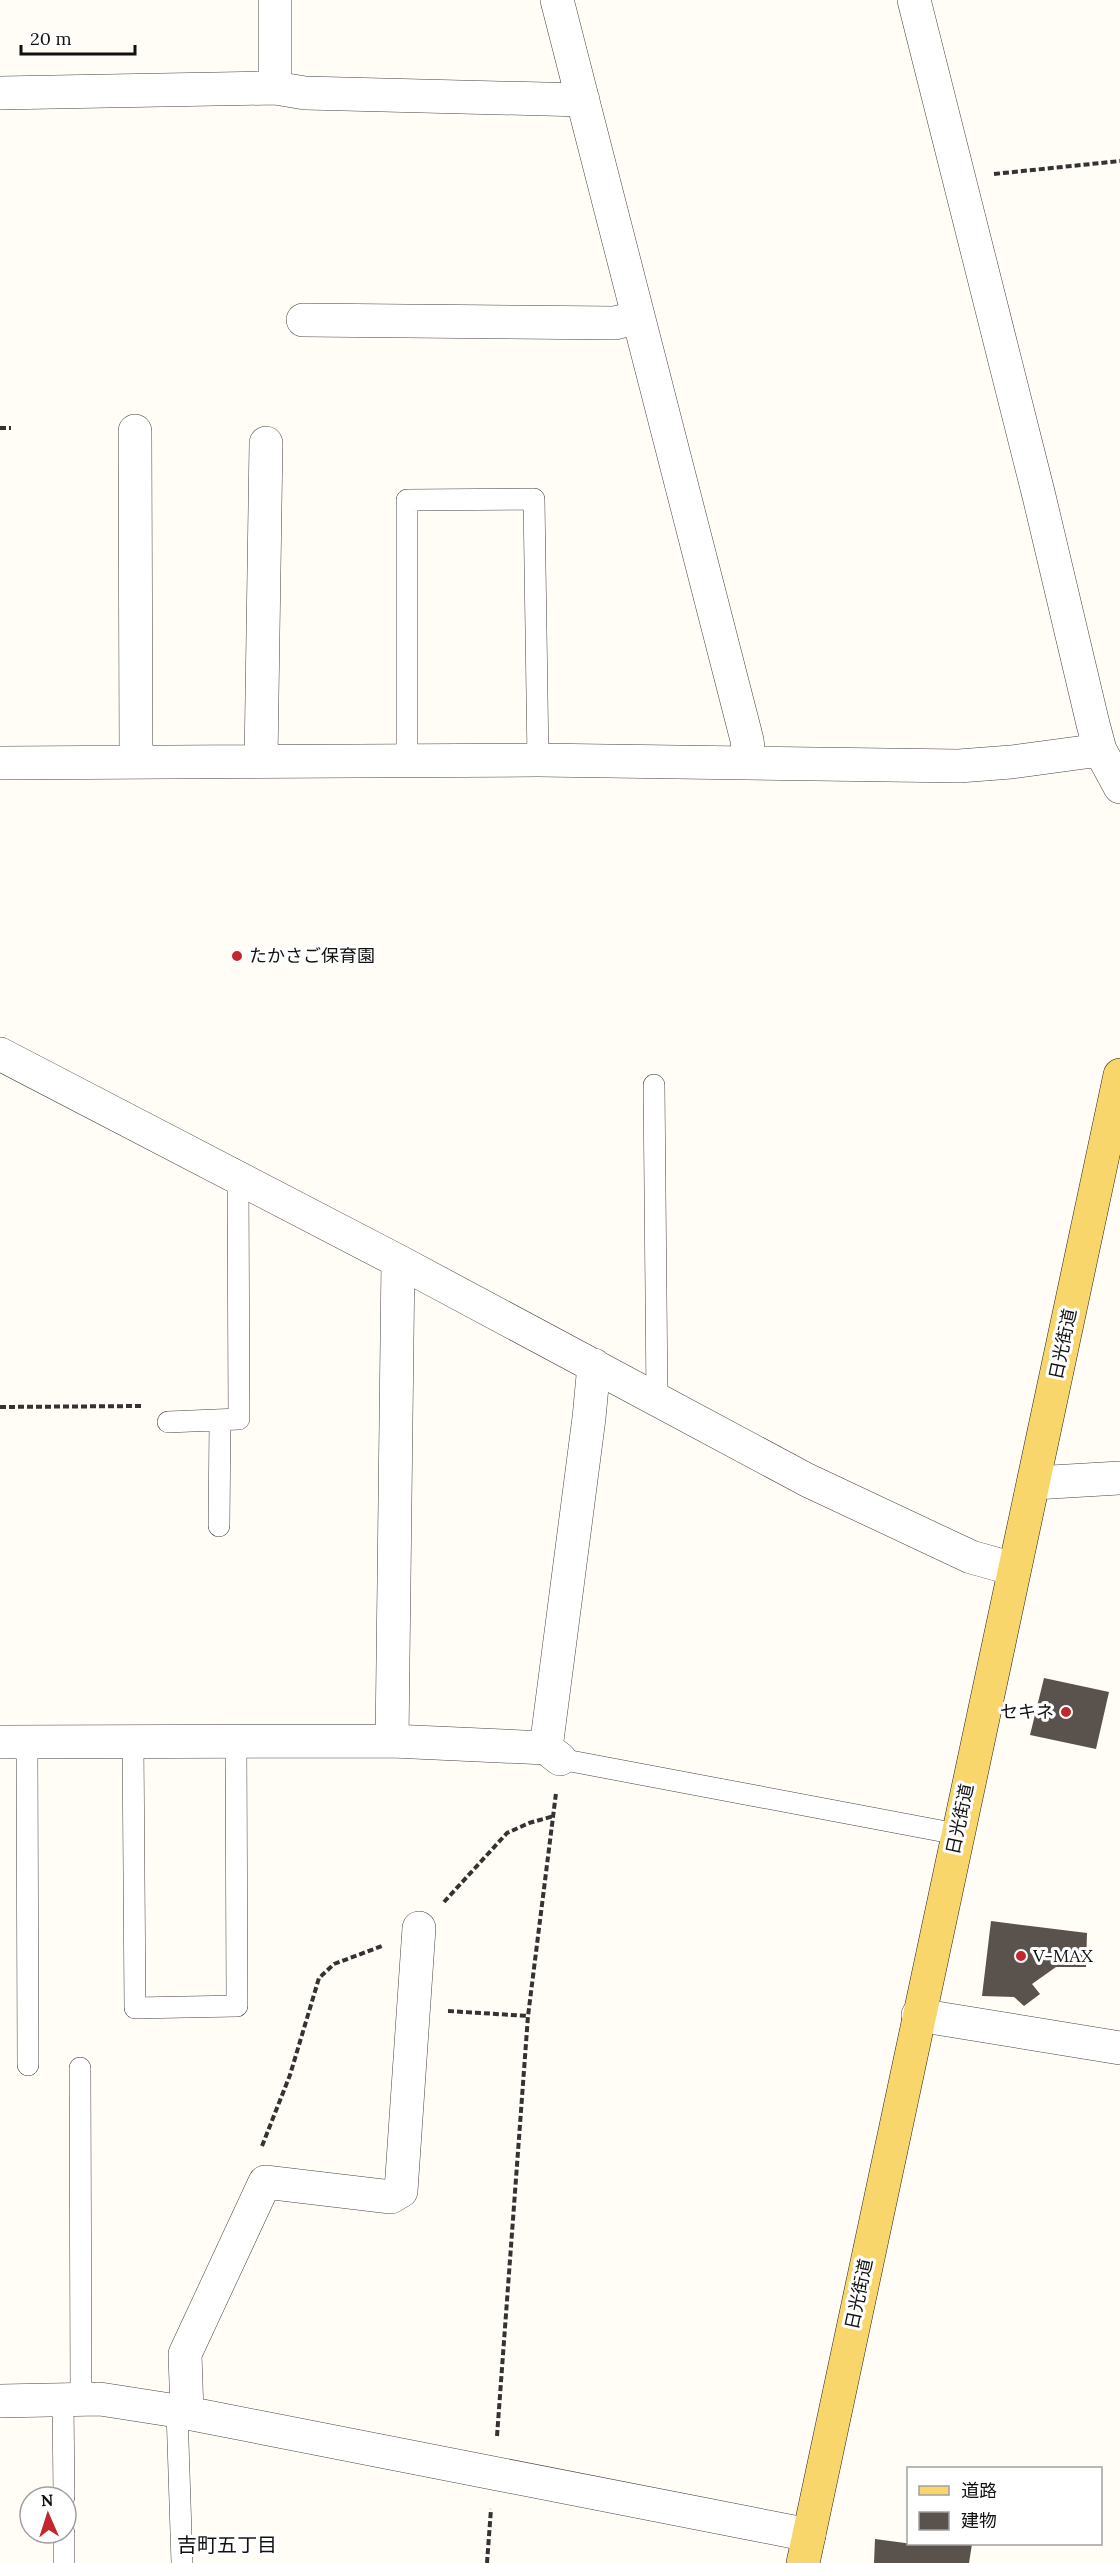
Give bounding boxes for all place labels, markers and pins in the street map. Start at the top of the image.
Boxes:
place label: たかさご保育園 [249,944,375,967]
marker: たかさご保育園 [230,949,244,963]
place label: セキネ [1000,1700,1054,1723]
marker: セキネ [1059,1705,1073,1719]
place label: V-MAX [1032,1944,1093,1967]
marker: V-MAX [1014,1949,1028,1963]

